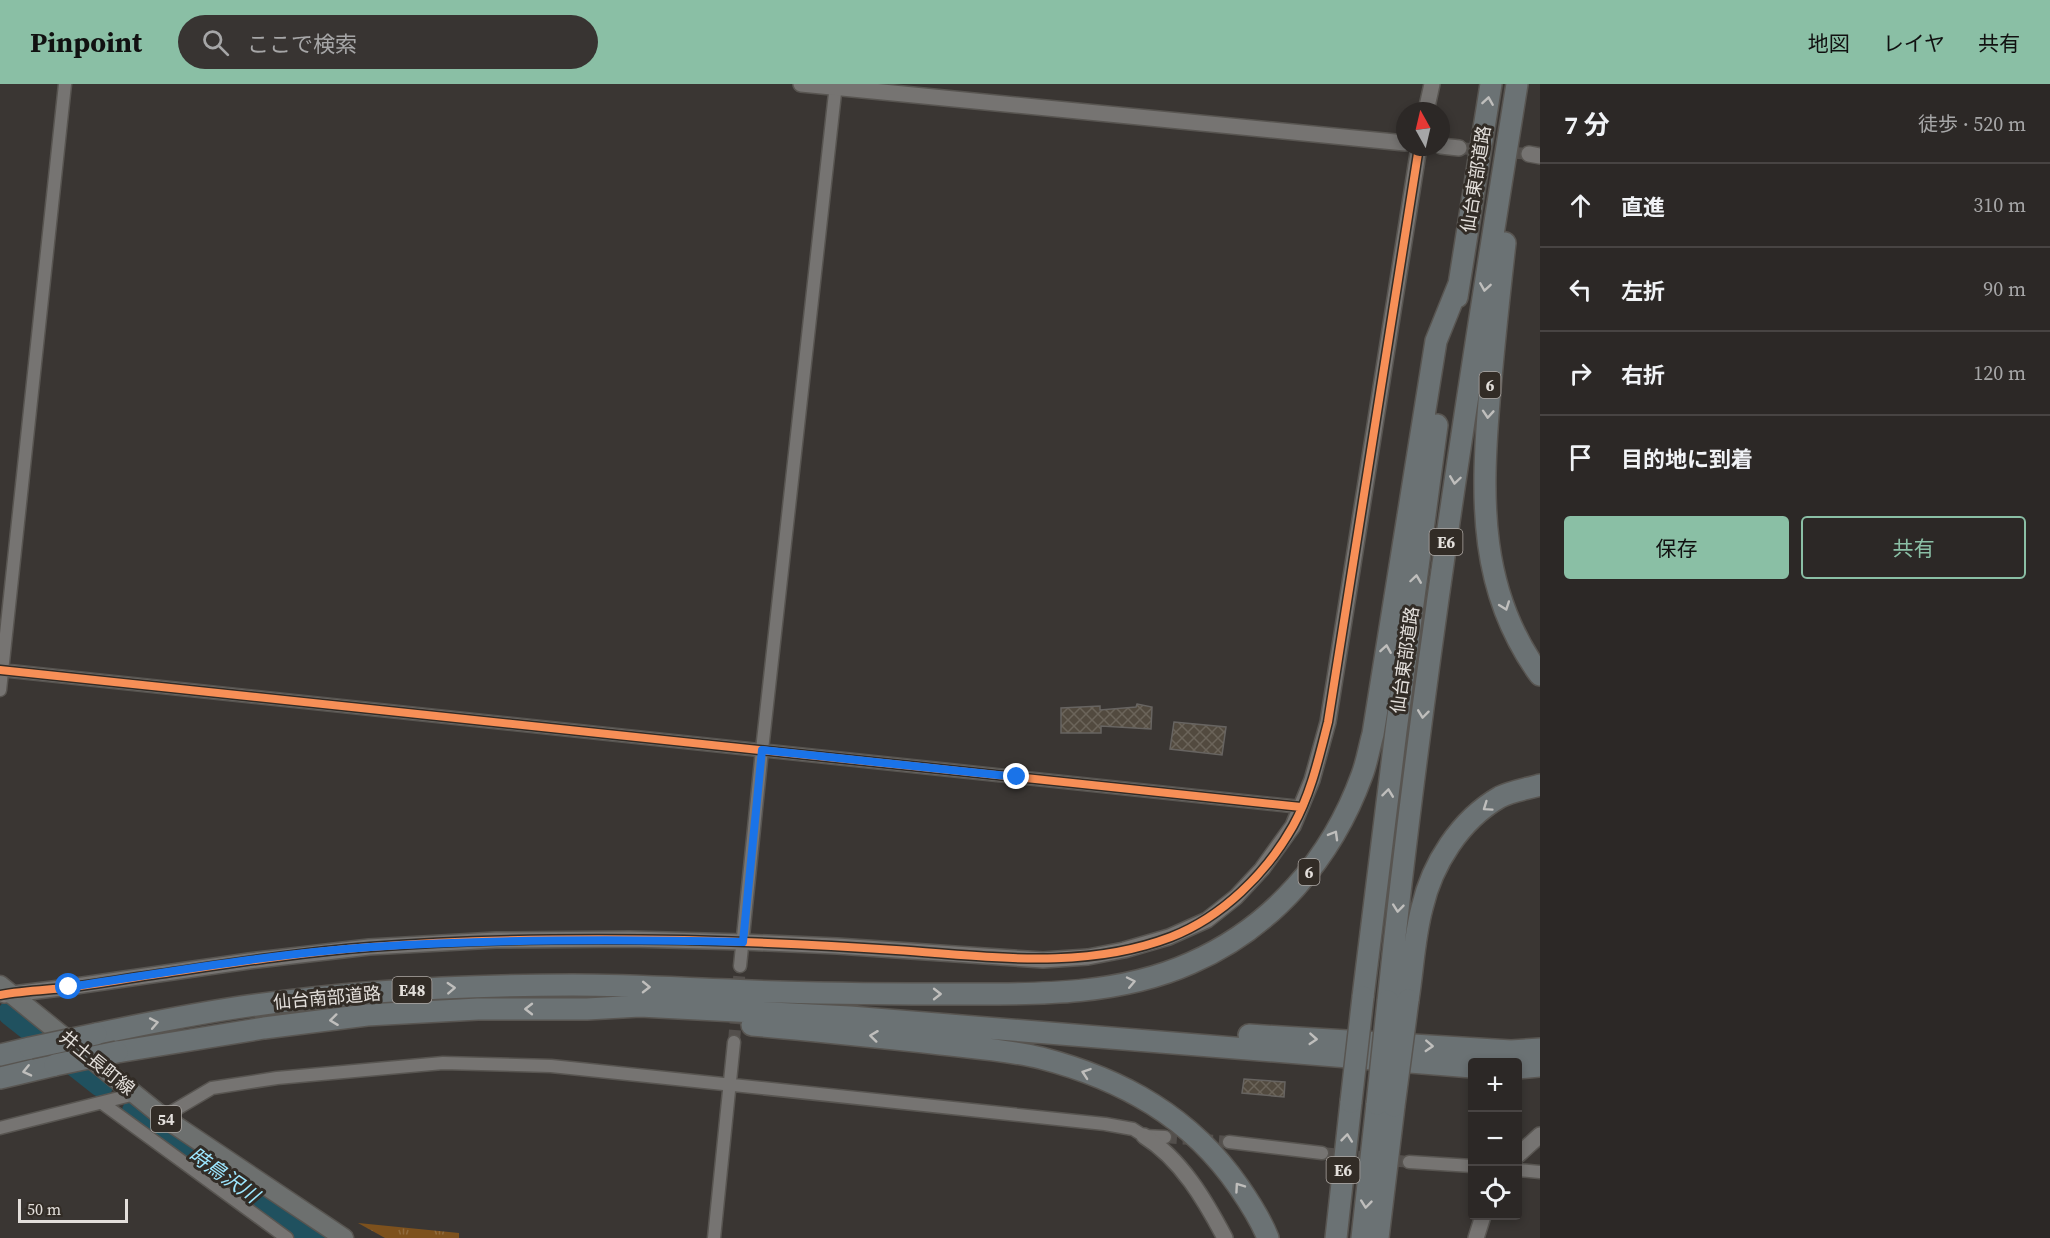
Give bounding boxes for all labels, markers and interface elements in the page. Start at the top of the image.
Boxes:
search box [178,15,598,69]
text: Pinpoint [30,23,142,61]
icon: search [199,26,232,59]
text: ここで検索 [247,29,357,59]
text: 地図 [1808,29,1850,58]
text: レイヤ [1883,29,1945,58]
text: 共有 [1978,29,2020,58]
one-way arrow [1482,97,1494,106]
north arrow [1396,102,1450,156]
text: 7 分 [1564,107,1610,143]
text: 徒歩 · 520 m [1918,110,2026,138]
street label: 仙台東部道路 [1455,124,1496,234]
icon: ahead [1564,189,1597,222]
text: 310 m [1973,191,2026,219]
text: 直進 [1621,192,1665,222]
icon: left [1564,273,1597,306]
text: 90 m [1983,275,2026,303]
text: 左折 [1621,276,1665,306]
one-way arrow [1479,282,1491,292]
icon: right [1564,357,1597,390]
text: 120 m [1973,359,2026,387]
text: 右折 [1621,360,1665,390]
road number: 6 [1480,372,1500,398]
one-way arrow [1482,409,1495,418]
icon: arrive [1564,441,1597,474]
text: 目的地に到着 [1621,444,1753,474]
one-way arrow [1450,475,1462,484]
button: 保存 [1564,516,1789,579]
button: 共有 [1801,516,2026,579]
road number: E6 [1430,529,1462,555]
one-way arrow [1409,574,1421,583]
one-way arrow [1497,600,1510,611]
street label: 仙台東部道路 [1385,605,1424,715]
one-way arrow [1380,644,1392,654]
one-way arrow [1417,710,1429,719]
route end [1003,763,1029,789]
one-way arrow [1381,788,1393,797]
one-way arrow [1482,800,1493,811]
one-way arrow [1327,831,1338,841]
road number: 6 [1298,859,1320,885]
one-way arrow [1392,903,1405,912]
route start [55,973,81,999]
one-way arrow [1126,976,1136,989]
road number: E48 [392,977,432,1003]
street label: 仙台南部道路 [272,980,382,1015]
one-way arrow [642,981,651,993]
one-way arrow [447,982,456,995]
one-way arrow [933,988,942,1000]
one-way arrow [524,1003,533,1015]
one-way arrow [329,1013,339,1025]
one-way arrow [148,1017,158,1030]
street label: 井土長町線 [54,1025,140,1101]
one-way arrow [869,1031,879,1043]
one-way arrow [1309,1032,1318,1045]
one-way arrow [1424,1039,1433,1052]
map controls [1468,1058,1522,1220]
button: + [1468,1058,1522,1112]
one-way arrow [23,1064,33,1077]
one-way arrow [1081,1067,1092,1080]
road number: 54 [151,1106,181,1132]
button: − [1468,1112,1522,1166]
one-way arrow [1340,1134,1353,1143]
water label: 時鳥沢川 [183,1141,266,1211]
road number: E6 [1326,1157,1360,1183]
button: locate [1468,1166,1522,1220]
one-way arrow [1235,1183,1246,1194]
scale bar [18,1196,128,1224]
text: 50 m [27,1198,61,1220]
one-way arrow [1360,1200,1372,1209]

